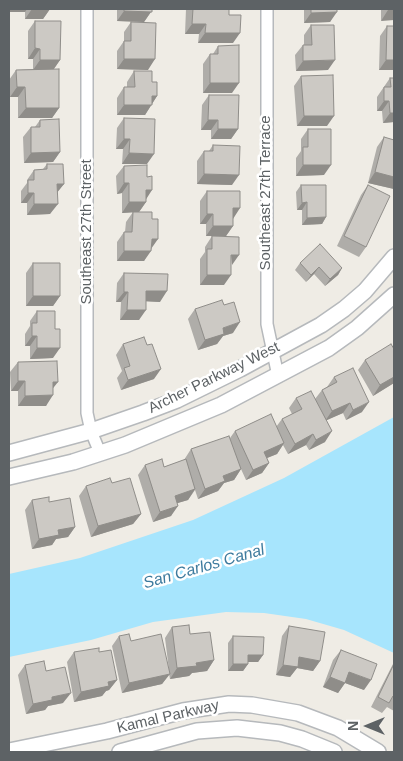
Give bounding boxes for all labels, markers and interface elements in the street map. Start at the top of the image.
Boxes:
street label: Southeast 27th Terrace [257,115,275,271]
street label: Southeast 27th Street [78,159,96,305]
street label: Archer Parkway West [145,338,283,418]
water label: San Carlos Canal [141,540,267,594]
street label: Kamal Parkway [115,697,221,737]
north arrow [343,701,393,751]
text: N [345,721,361,731]

